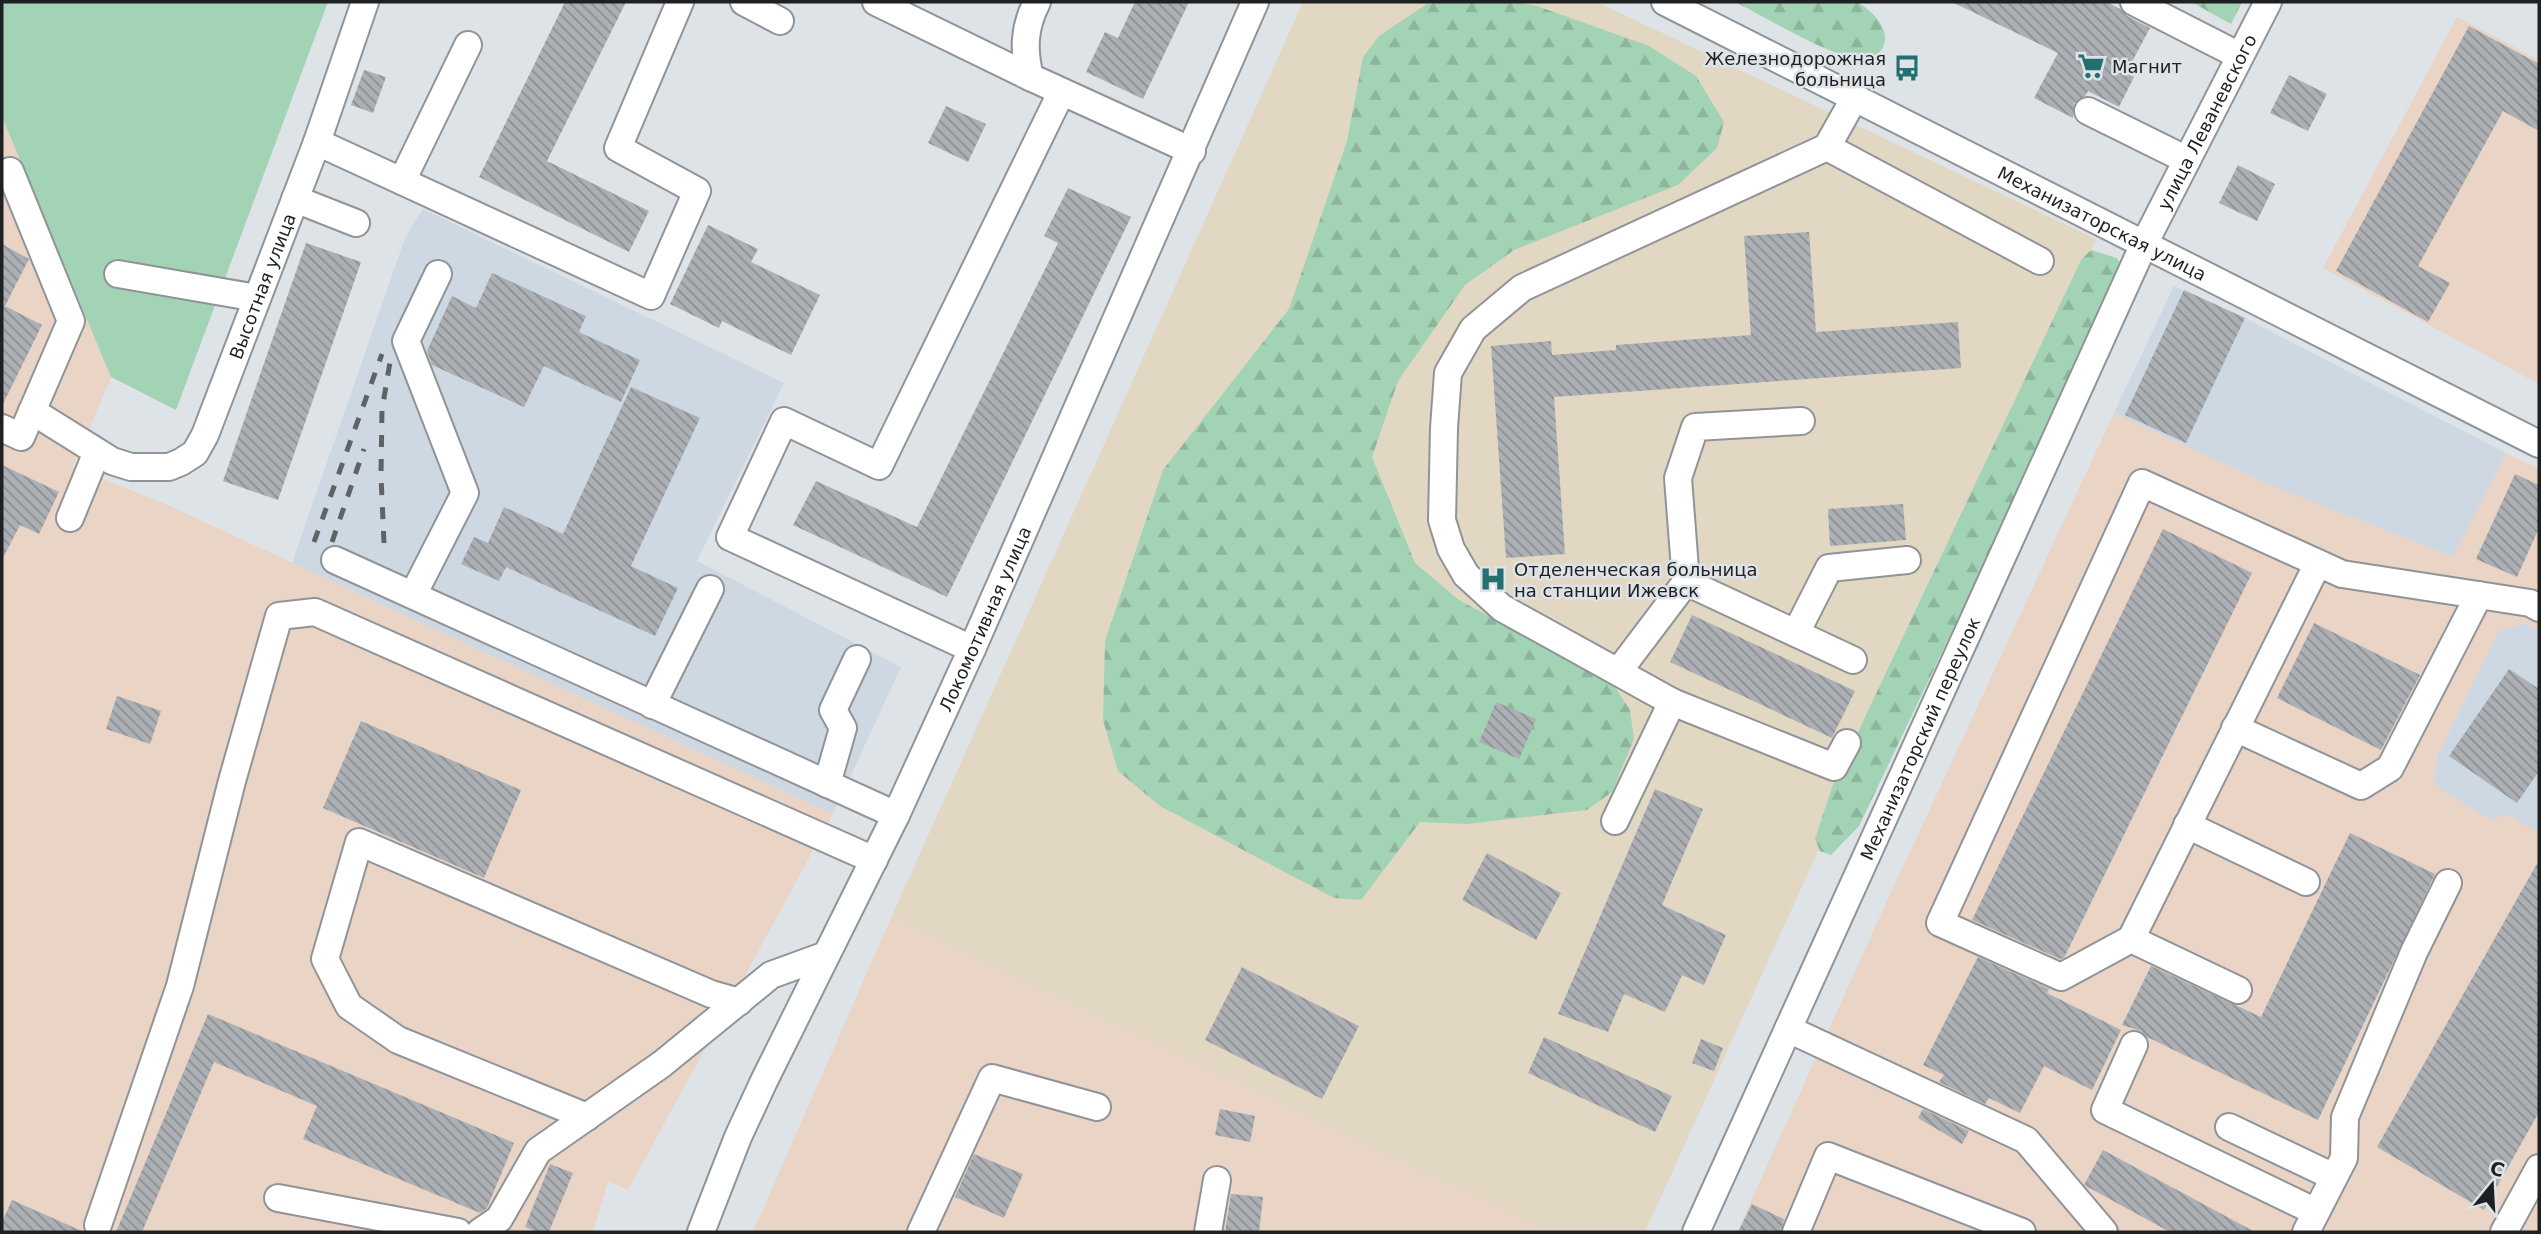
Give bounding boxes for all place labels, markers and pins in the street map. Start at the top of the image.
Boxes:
place label: Железнодорожная больница [1705,48,1886,90]
supermarket icon: Магнит [2076,51,2106,81]
bus stop icon: Железнодорожная больница [1892,53,1922,83]
place label: Магнит [2112,56,2182,77]
place label: Отделенческая больница на станции Ижевск [1514,559,1758,601]
hospital icon: Отделенческая больница на станции Ижевск [1478,564,1508,594]

